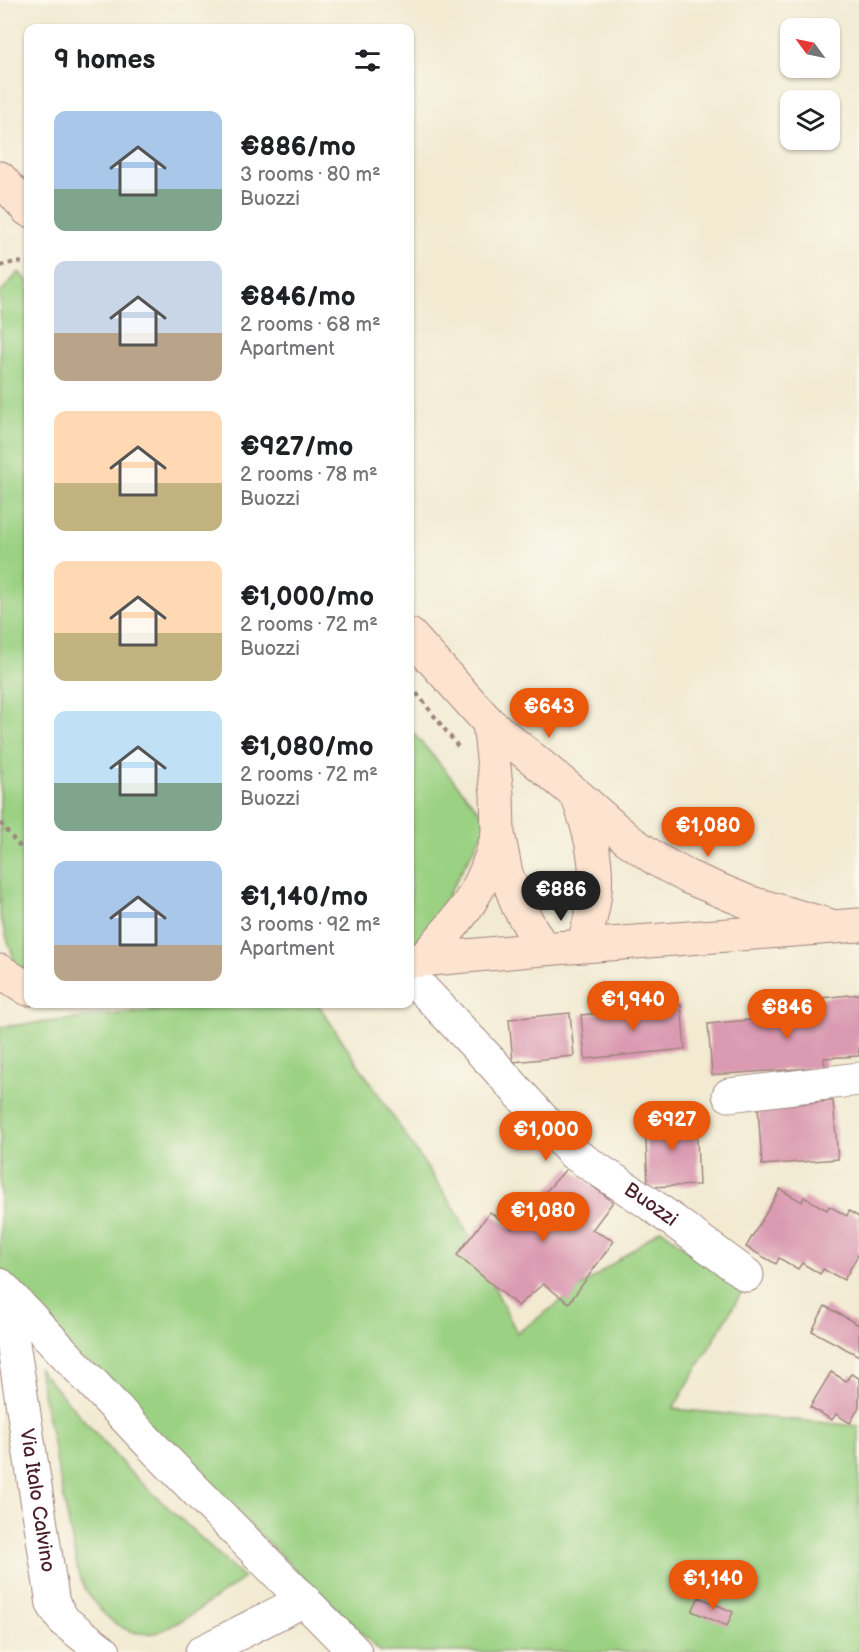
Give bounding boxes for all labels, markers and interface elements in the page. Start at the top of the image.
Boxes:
north arrow [780,18,840,78]
map controls [780,18,840,150]
icon: filters [351,44,384,77]
text: 9 homes [54,45,155,76]
button: layers [780,90,840,150]
text: €886/mo [240,132,356,163]
icon: home [102,135,174,207]
text: 3 rooms · 80 m² [240,163,381,187]
text: Buozzi [240,187,300,211]
text: €846/mo [240,282,355,313]
icon: home [102,285,174,357]
text: 2 rooms · 68 m² [240,313,381,337]
text: Apartment [240,337,335,361]
text: €927/mo [240,432,353,463]
icon: home [102,435,174,507]
text: 2 rooms · 78 m² [240,463,378,487]
text: Buozzi [240,487,300,511]
text: €1,000/mo [240,582,374,613]
icon: home [102,585,174,657]
text: 2 rooms · 72 m² [240,613,378,637]
text: Buozzi [240,637,300,661]
pin: €643 [513,688,585,739]
text: €643 [524,695,574,719]
text: €1,080/mo [240,732,374,763]
icon: home [102,735,174,807]
text: 2 rooms · 72 m² [240,763,378,787]
text: Buozzi [240,787,300,811]
pin: €1,080 [659,807,757,858]
text: €1,080 [676,814,740,838]
pin: €886 [525,871,597,922]
text: €886 [535,878,587,902]
text: €1,140/mo [240,882,368,913]
icon: home [102,885,174,957]
text: 3 rooms · 92 m² [240,913,381,937]
text: Apartment [240,937,335,961]
pin: €1,940 [584,981,682,1032]
text: €1,940 [601,988,665,1012]
pin: €846 [751,989,823,1040]
text: €846 [762,996,813,1020]
pin: €927 [636,1101,708,1152]
text: €927 [647,1108,697,1132]
pin: €1,000 [497,1111,595,1162]
text: €1,000 [513,1118,579,1142]
street label: Buozzi [619,1178,682,1232]
pin: €1,080 [494,1192,592,1243]
text: €1,080 [511,1199,575,1223]
street label: Via Italo Calvino [14,1427,60,1574]
pin: €1,140 [664,1560,762,1611]
text: €1,140 [683,1567,743,1591]

